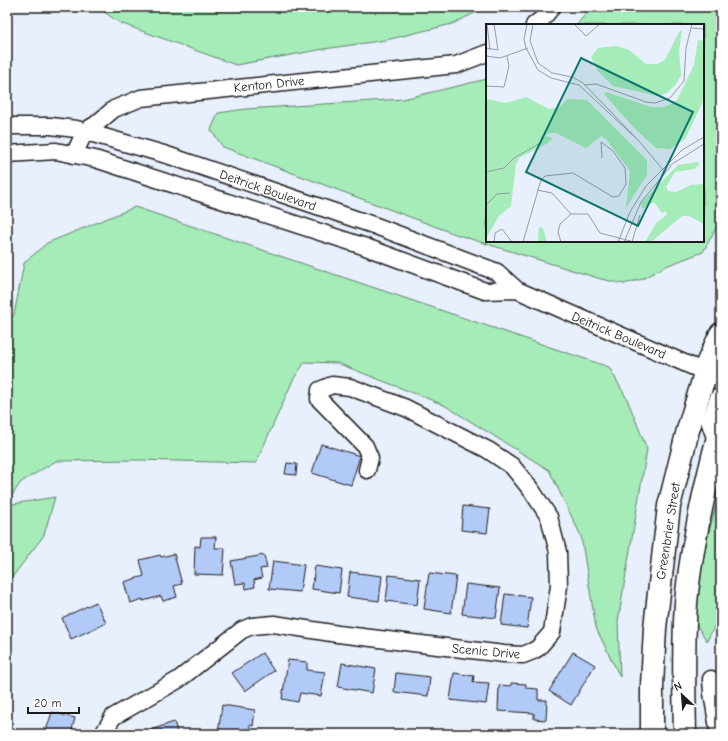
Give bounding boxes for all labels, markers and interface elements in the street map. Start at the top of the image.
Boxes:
inset map [486,24,704,242]
street label: Kenton Drive [233,73,305,95]
street label: Deitrick Boulevard [218,166,318,214]
street label: Deitrick Boulevard [570,308,668,362]
street label: Greenbrier Street [653,480,683,581]
street label: Scenic Drive [451,641,521,662]
north arrow [662,675,702,715]
text: N [672,679,684,694]
scale bar [28,689,79,715]
text: 20 m [34,696,62,710]

